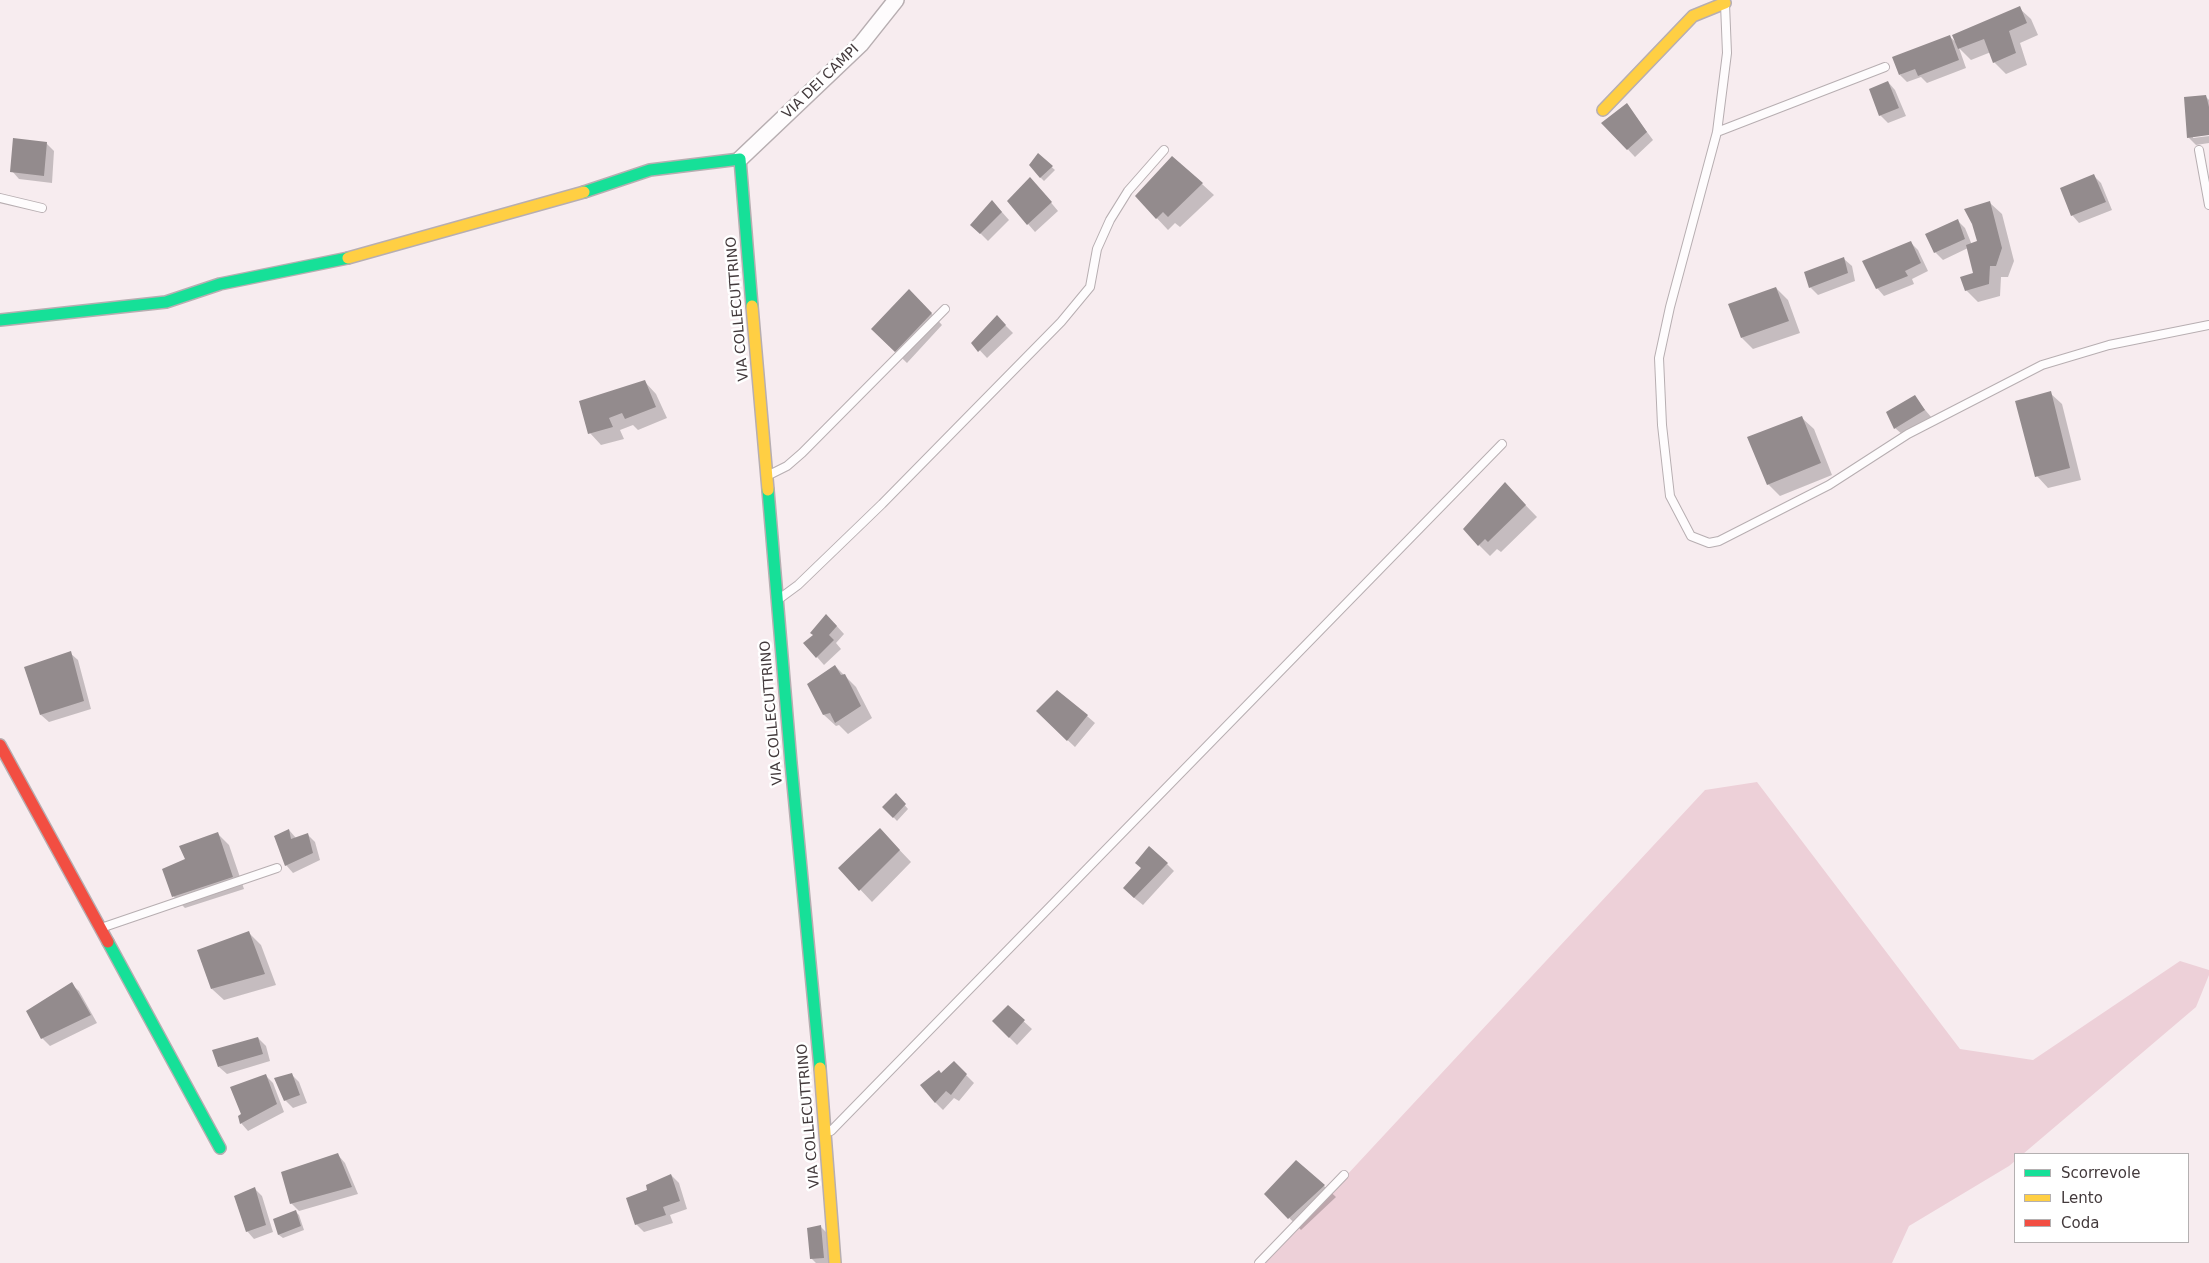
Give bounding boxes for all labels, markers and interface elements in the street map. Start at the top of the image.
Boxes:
street label: VIA DEI CAMPI [779,41,863,123]
street label: VIA COLLECUTTRINO [723,236,753,382]
street label: VIA COLLECUTTRINO [757,640,787,786]
street label: VIA COLLECUTTRINO [794,1043,824,1189]
legend [2014,1153,2189,1243]
text: Scorrevole [2061,1164,2140,1182]
text: Lento [2061,1189,2103,1207]
text: Coda [2061,1214,2099,1232]

